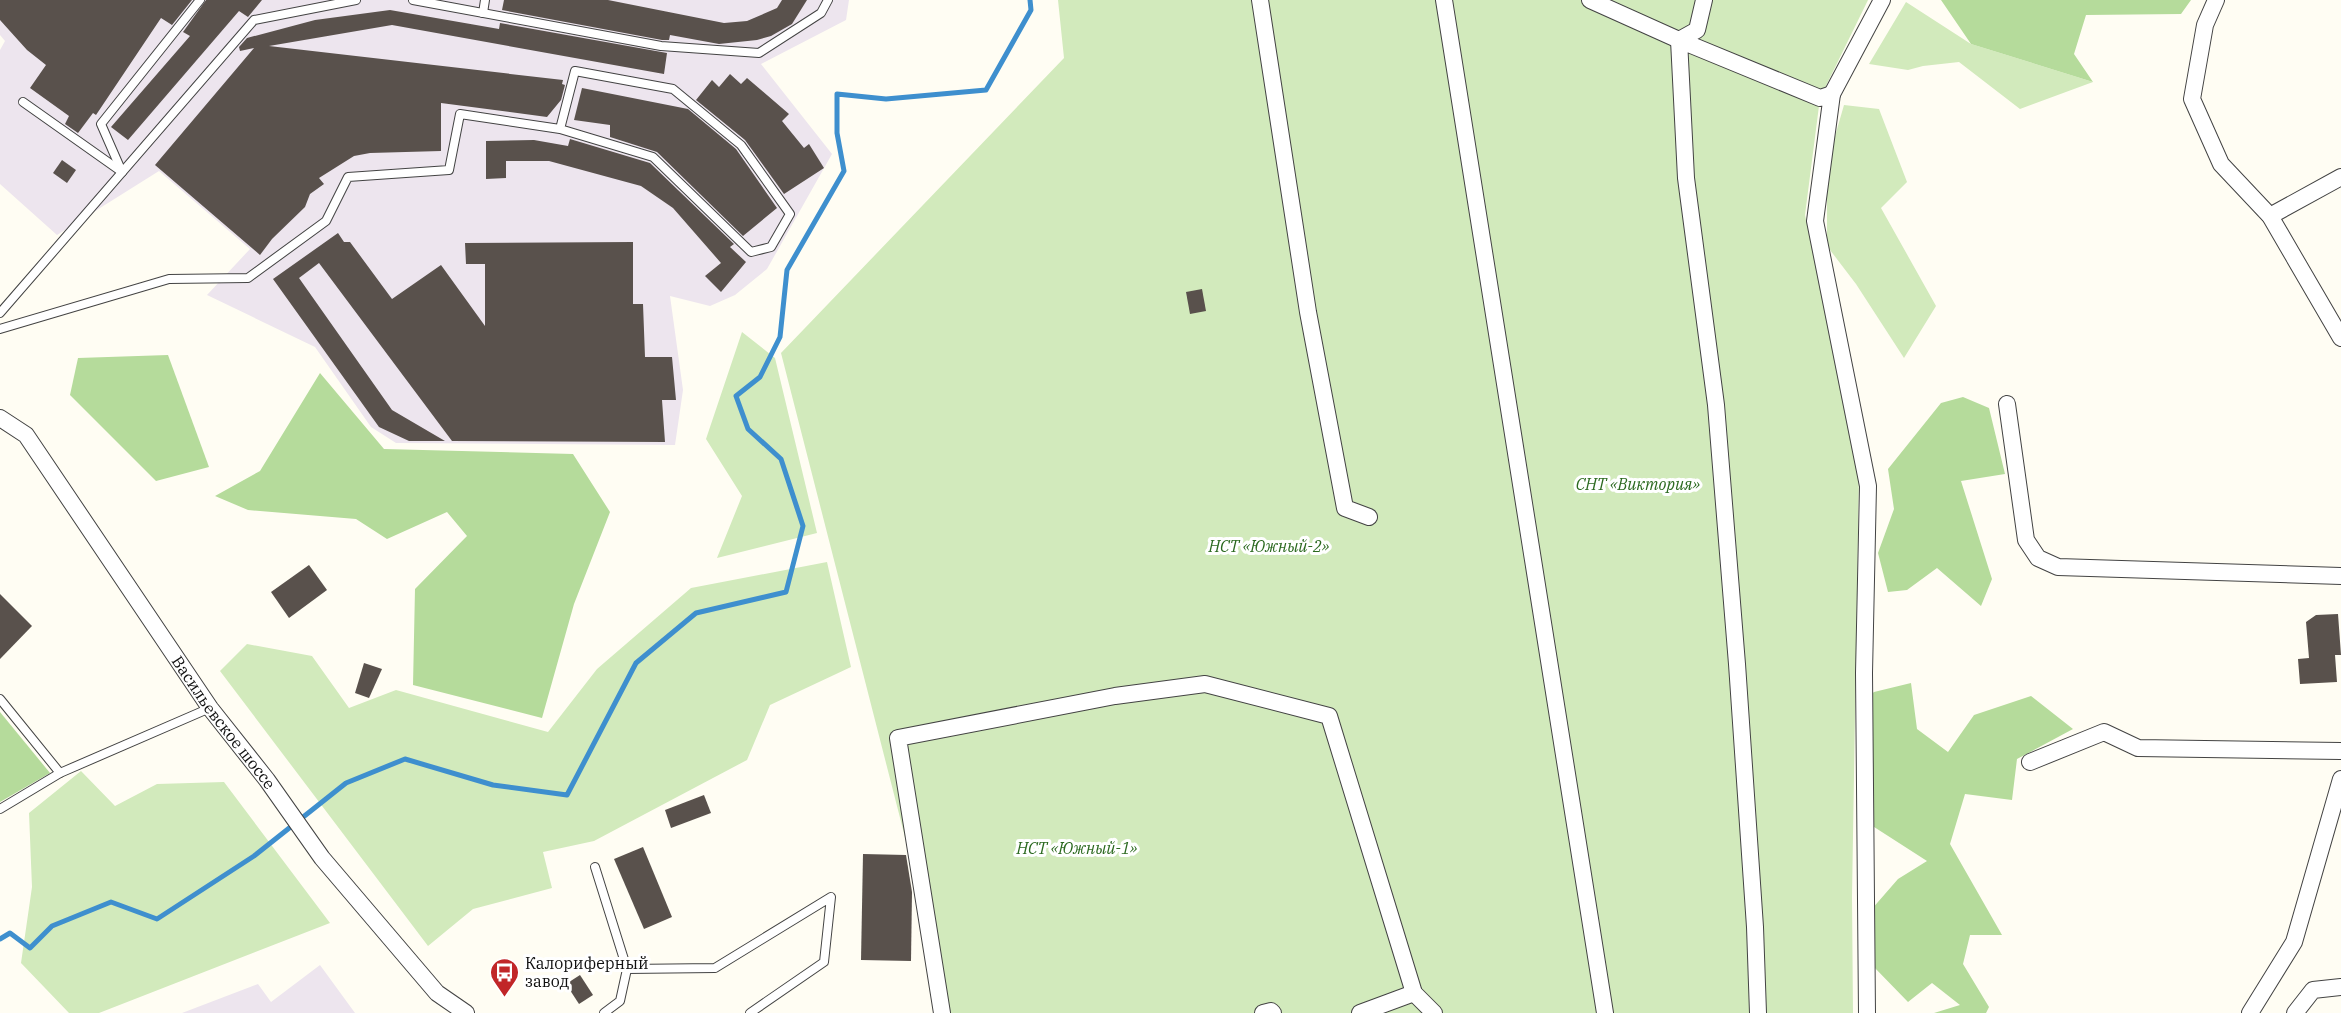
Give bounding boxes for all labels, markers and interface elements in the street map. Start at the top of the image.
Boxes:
park label: СНТ «Виктория» [1576,474,1701,494]
park label: НСТ «Южный-2» [1207,536,1330,556]
street label: Васильевское шоссе [168,652,280,793]
park label: НСТ «Южный-1» [1015,838,1138,858]
place label: Калориферный завод [525,953,649,991]
bus stop icon: Калориферный завод [488,956,520,998]

